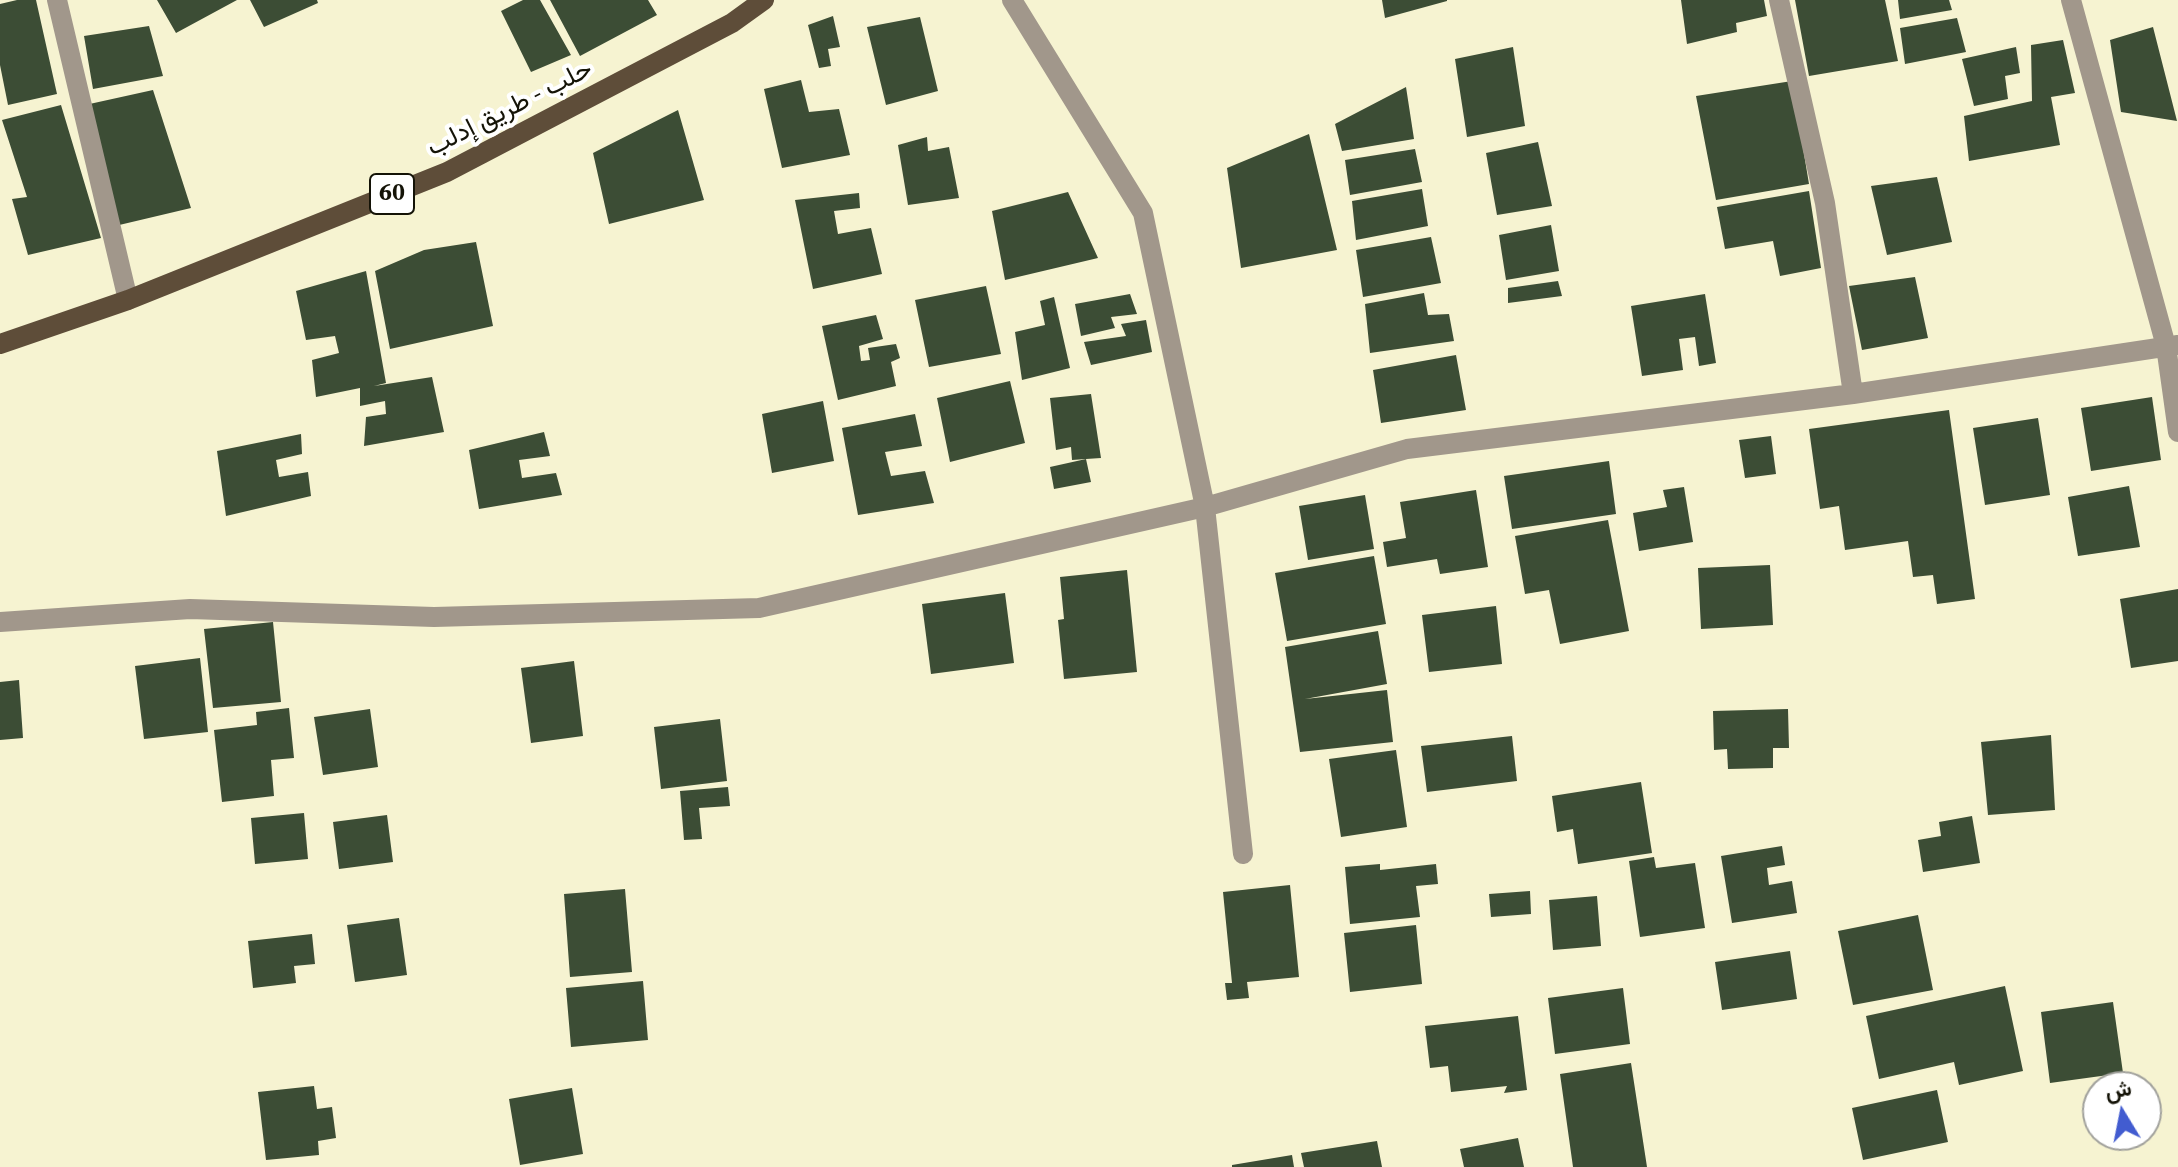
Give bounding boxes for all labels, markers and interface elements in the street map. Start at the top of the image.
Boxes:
street label: حلب - طريق إدلب [422,54,598,164]
road number: 60 [370,174,414,214]
north arrow [2082,1071,2162,1151]
text: ش [2103,1072,2134,1106]

